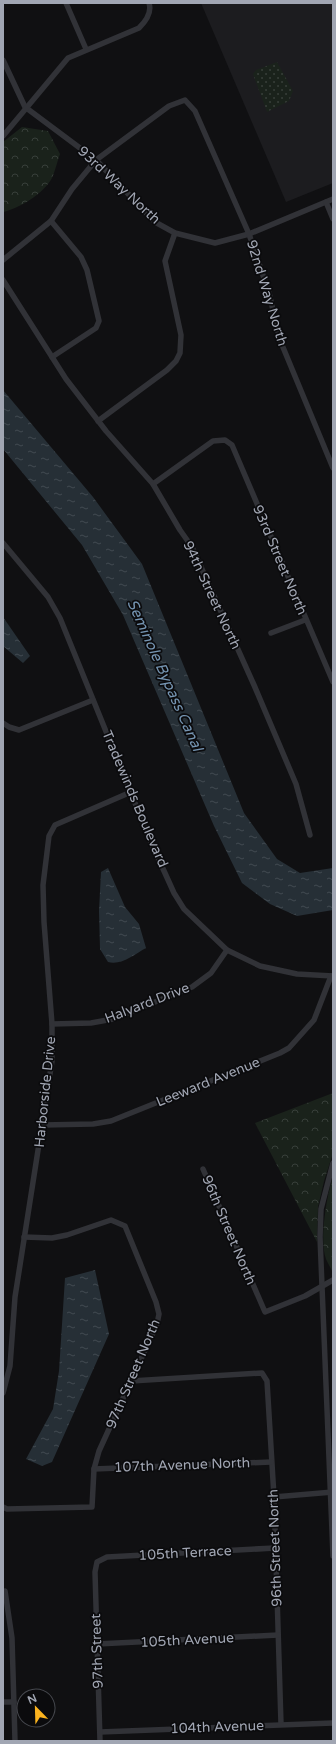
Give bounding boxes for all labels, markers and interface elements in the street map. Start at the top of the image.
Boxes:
street label: 93rd Way North [74,142,164,228]
street label: 92nd Way North [243,238,291,348]
street label: 93rd Street North [249,503,311,617]
street label: 94th Street North [179,538,245,652]
water label: Seminole Bypass Canal [123,596,208,756]
street label: Tradewinds Boulevard [98,728,172,870]
street label: Halyard Drive [102,979,192,1027]
street label: Harborside Drive [31,1036,59,1148]
street label: Leeward Avenue [154,1053,262,1111]
street label: 96th Street North [198,1173,260,1287]
street label: 97th Street North [102,1317,164,1431]
street label: 107th Avenue North [114,1454,250,1476]
street label: 96th Street North [264,1489,286,1607]
street label: 105th Terrace [138,1542,232,1564]
street label: 97th Street [87,1613,107,1689]
street label: 105th Avenue [140,1629,234,1651]
north arrow [16,1688,56,1728]
text: N [26,1692,39,1707]
street label: 104th Avenue [170,1717,264,1737]

